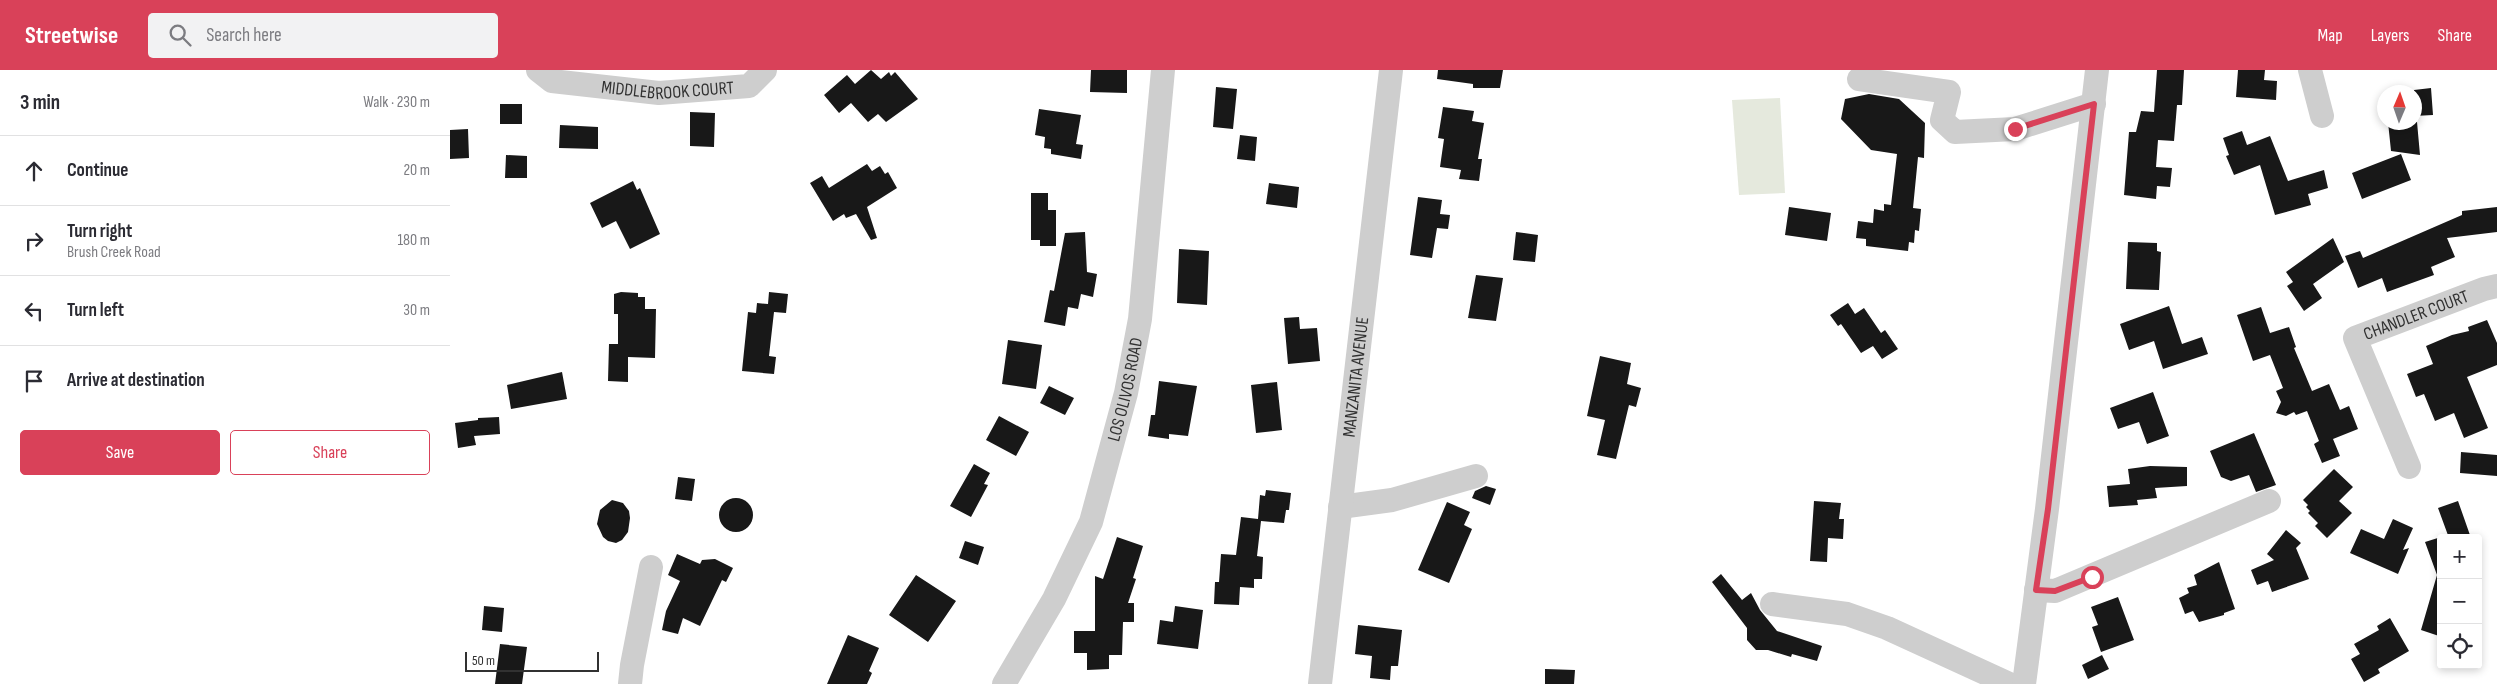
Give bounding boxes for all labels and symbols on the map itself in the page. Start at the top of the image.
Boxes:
street label: MIDDLEBROOK COURT [600,76,735,104]
north arrow [2377,85,2422,130]
route end [2004,118,2027,141]
street label: CHANDLER COURT [2360,285,2471,344]
street label: MANZANITA AVENUE [1338,316,1373,438]
street label: LOS OLIVOS ROAD [1103,336,1147,444]
route start [2081,566,2104,589]
scale bar [465,649,599,672]

